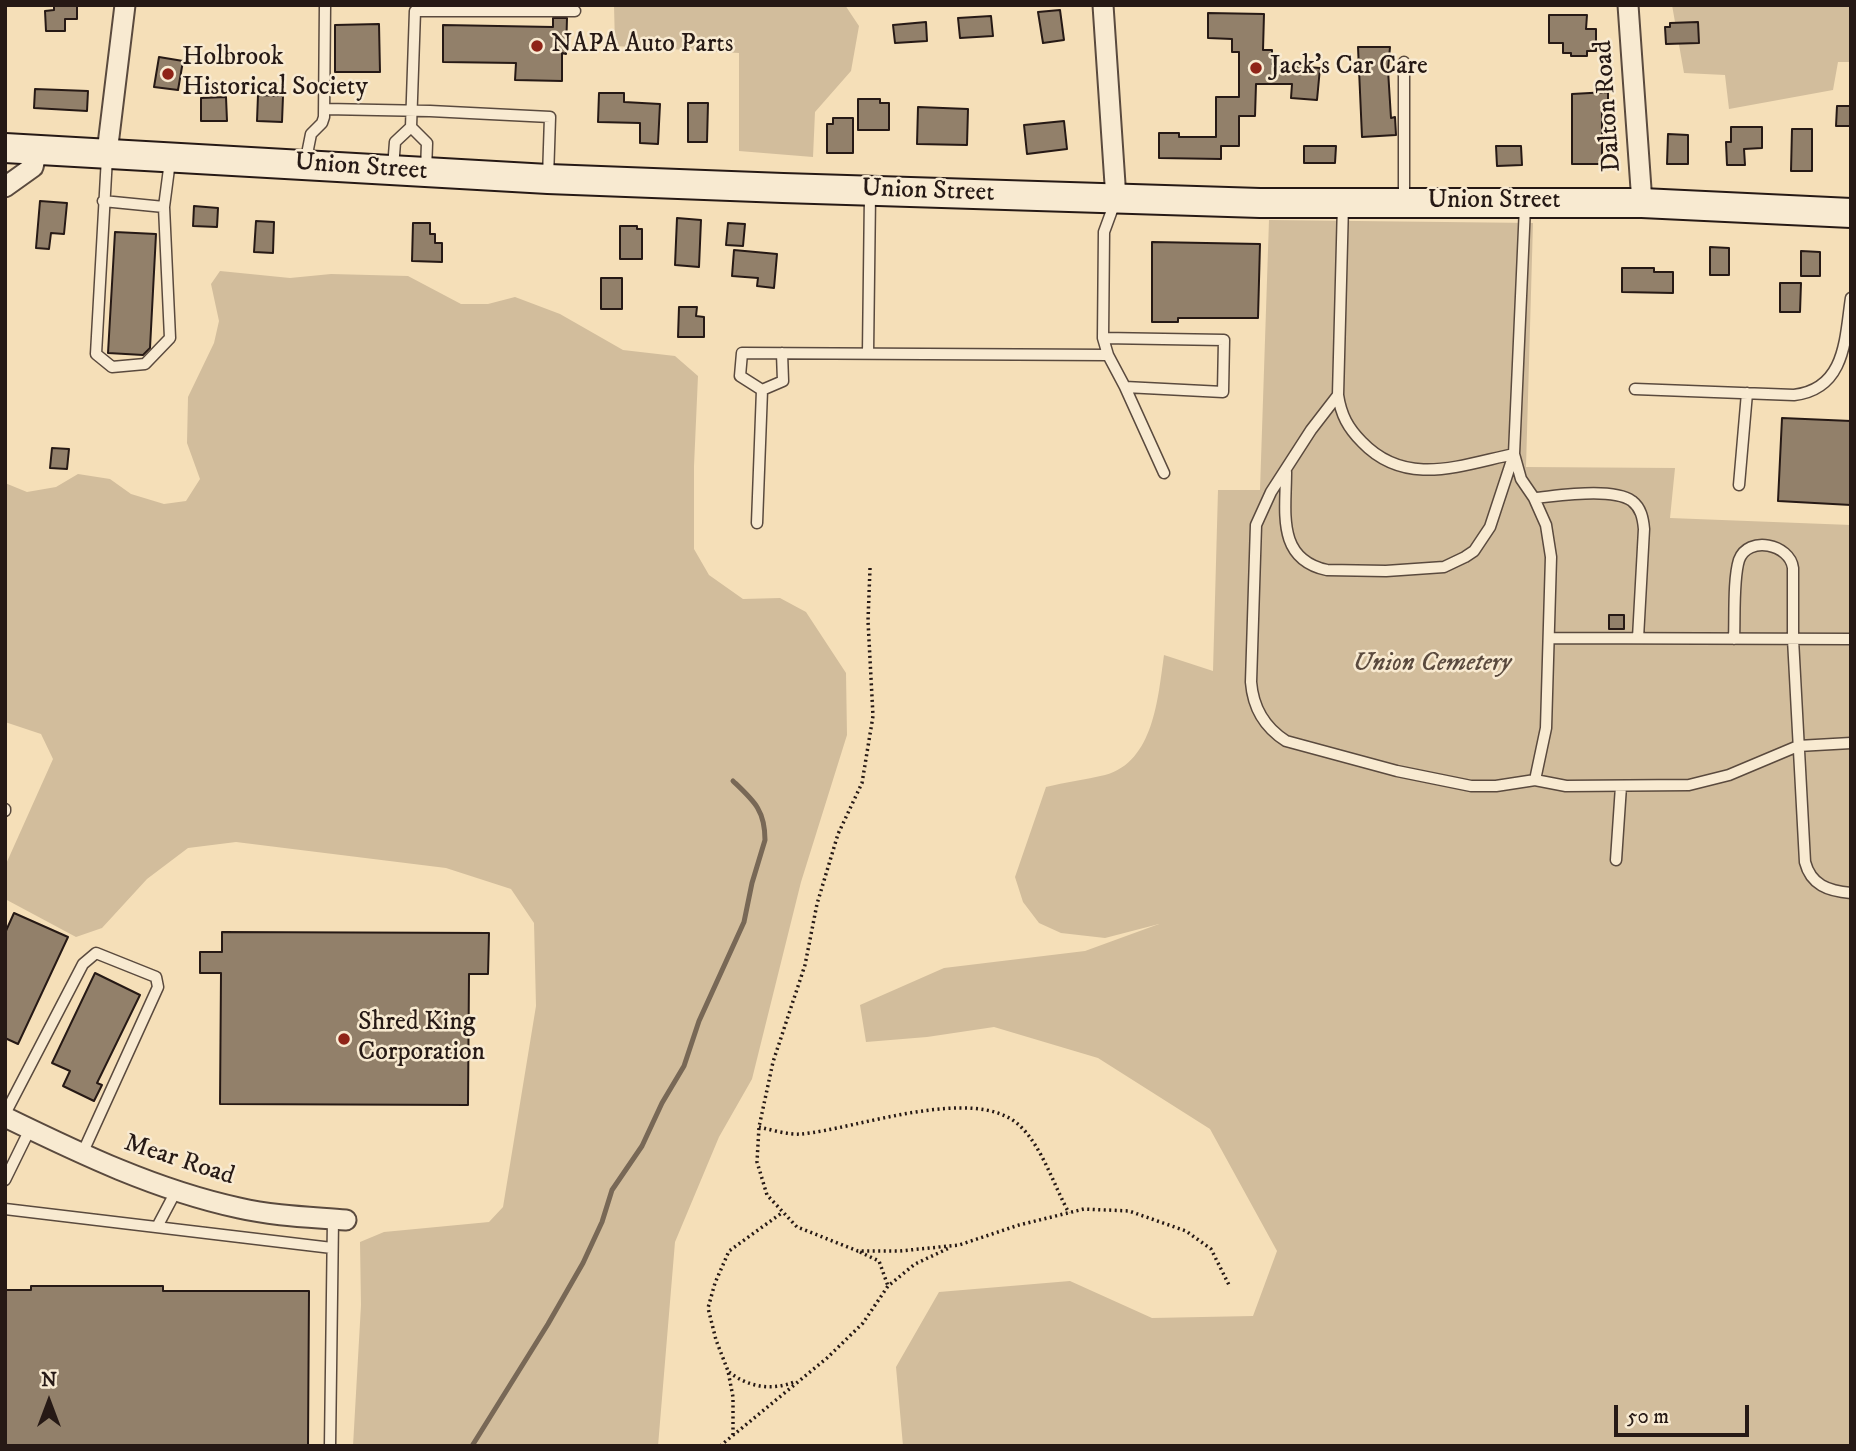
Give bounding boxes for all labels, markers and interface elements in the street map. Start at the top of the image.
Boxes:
place label: NAPA Auto Parts [551,30,733,62]
marker: NAPA Auto Parts [529,38,545,54]
street label: Dalton Road [1589,39,1629,173]
place label: Holbrook Historical Society [182,43,368,104]
place label: Jack's Car Care [1270,52,1428,84]
marker: Jack's Car Care [1248,60,1264,76]
marker: Holbrook Historical Society [160,66,176,82]
street label: Union Street [294,148,428,188]
street label: Union Street [861,174,995,210]
street label: Union Street [1427,186,1561,218]
park label: Union Cemetery [1353,649,1511,681]
place label: Shred King Corporation [358,1008,485,1070]
marker: Shred King Corporation [336,1031,352,1047]
street label: Mear Road [120,1129,238,1193]
north arrow [14,1367,84,1437]
text: N [41,1369,57,1392]
scale bar [1618,1392,1753,1436]
text: 50 m [1627,1404,1669,1430]

